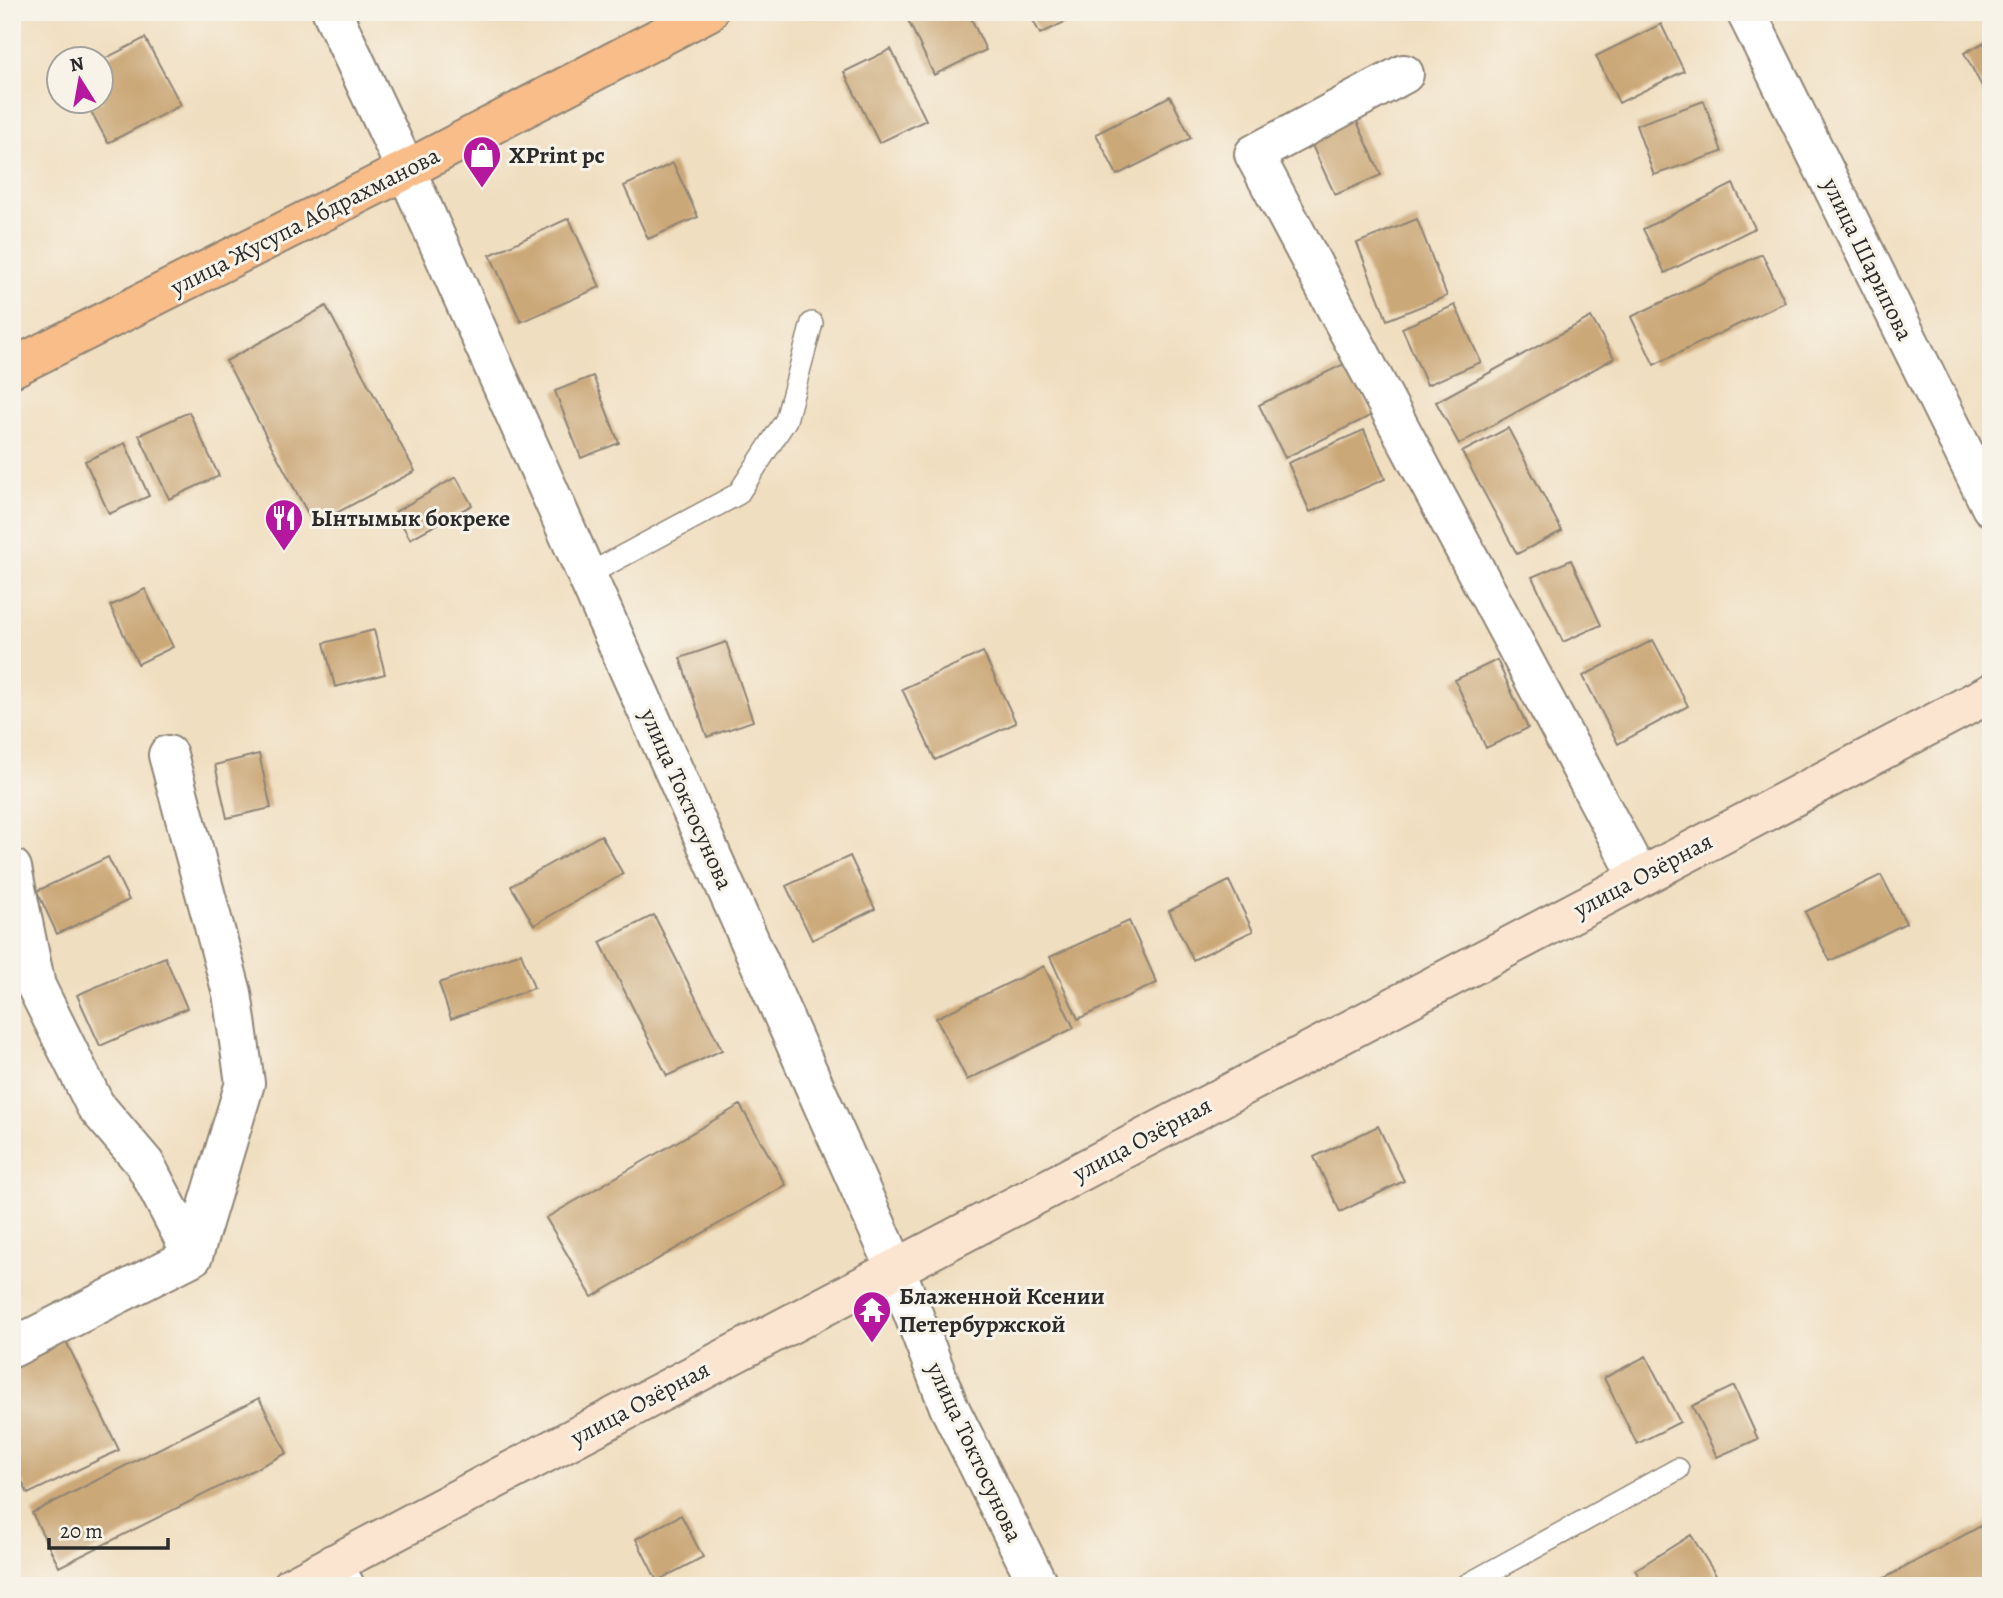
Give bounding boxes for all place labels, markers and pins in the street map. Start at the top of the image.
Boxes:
shop icon: XPrint pc [461,134,503,189]
place label: XPrint pc [509,139,605,171]
restaurant icon: Ынтымык бокреке [263,497,305,552]
place label: Ынтымык бокреке [311,502,510,534]
place label: Блаженной Ксении Петербуржской [899,1280,1105,1340]
temple icon: Блаженной Ксении Петербуржской [851,1289,893,1344]

